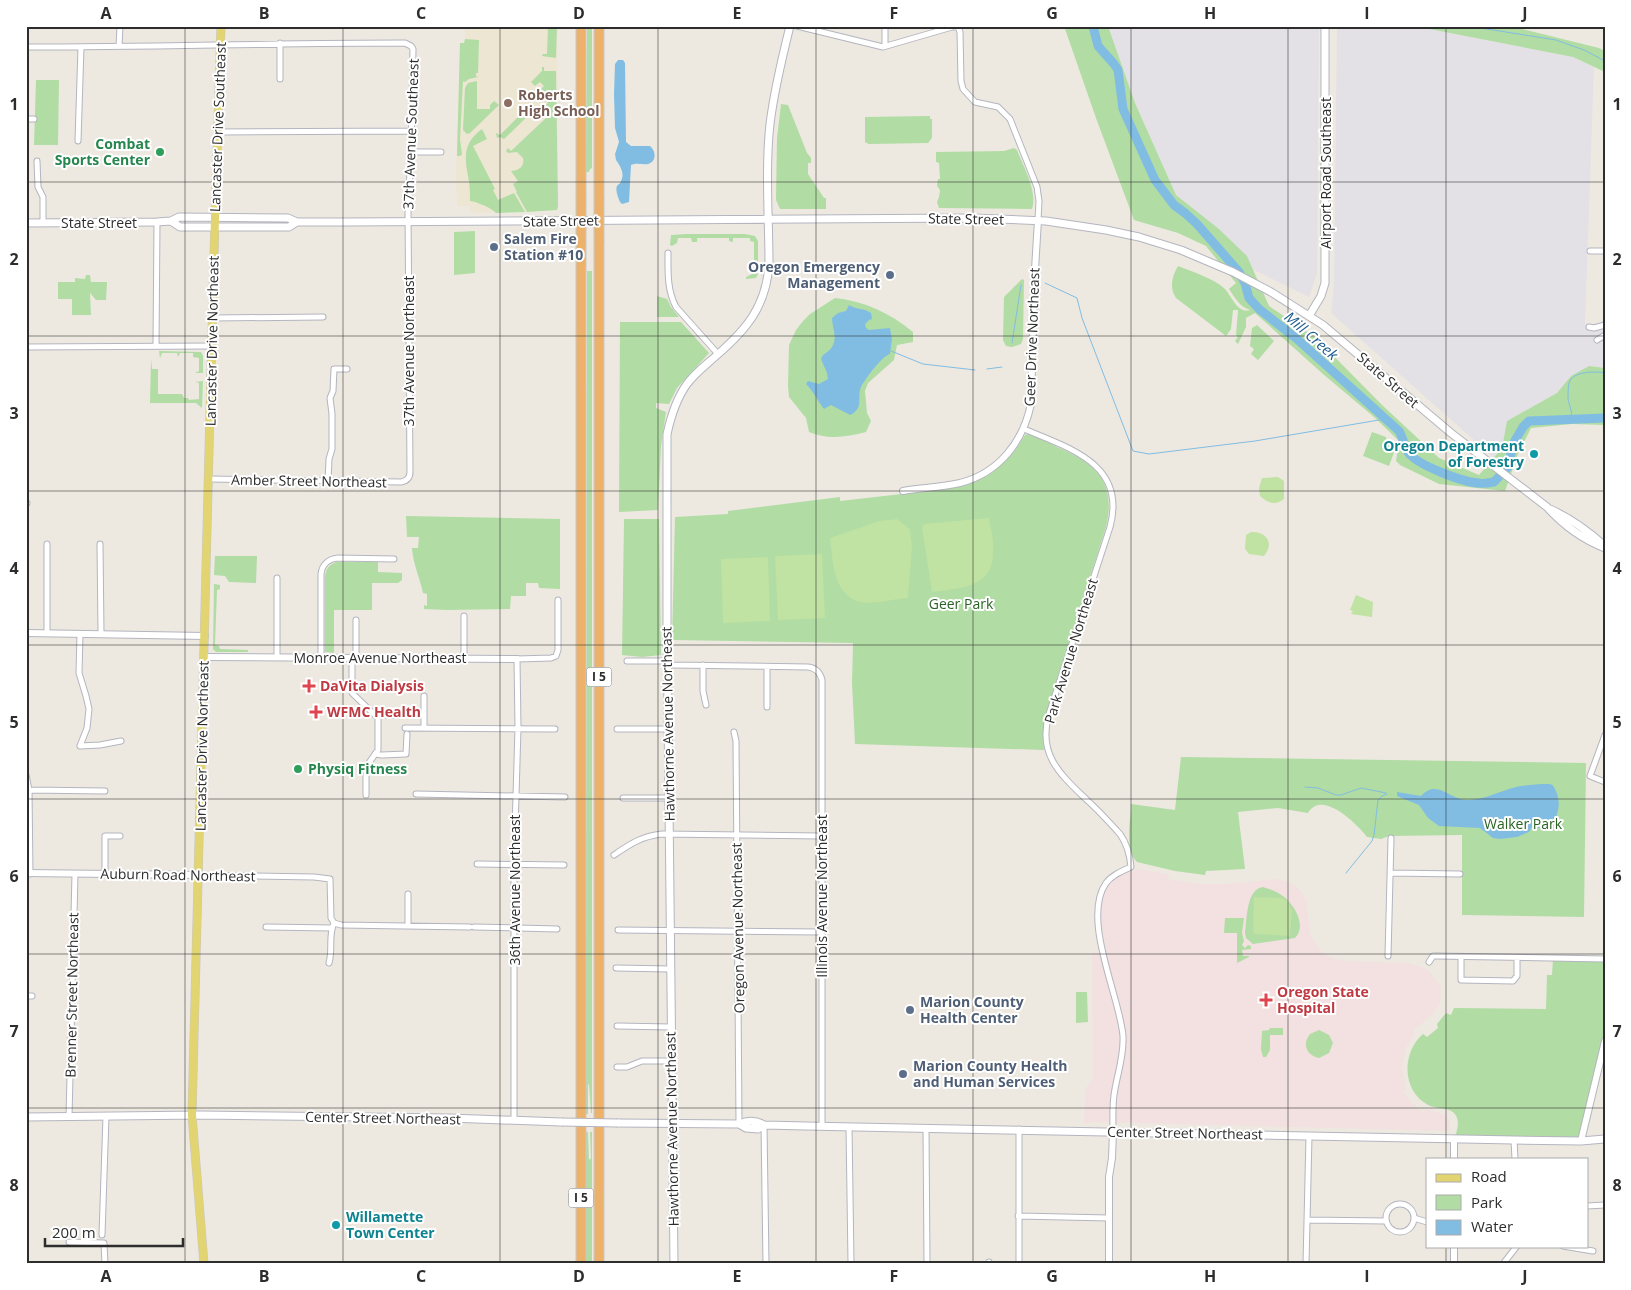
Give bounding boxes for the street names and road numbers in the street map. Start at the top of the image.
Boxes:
street label: Lancaster Drive Southeast [205,41,230,213]
street label: 37th Avenue Southeast [398,58,423,210]
street label: Airport Road Southeast [1316,97,1335,249]
street label: State Street [928,208,1004,229]
street label: State Street [523,210,599,231]
street label: State Street [61,213,137,232]
street label: Lancaster Drive Northeast [201,256,222,426]
street label: Geer Drive Northeast [1020,267,1043,407]
street label: 37th Avenue Northeast [399,275,418,427]
street label: State Street [1353,348,1423,412]
street label: Amber Street Northeast [231,470,387,491]
street label: Park Avenue Northeast [1039,576,1102,726]
street label: Hawthorne Avenue Northeast [656,627,679,822]
street label: Monroe Avenue Northeast [293,648,467,667]
street label: Lancaster Drive Northeast [191,661,212,831]
road number: I 5 [586,668,612,686]
street label: 36th Avenue Northeast [505,814,524,966]
street label: Illinois Avenue Northeast [812,814,831,978]
street label: Oregon Avenue Northeast [727,843,748,1013]
street label: Auburn Road Northeast [100,864,256,885]
street label: Brenner Street Northeast [61,912,82,1078]
street label: Hawthorne Avenue Northeast [660,1032,683,1227]
street label: Center Street Northeast [305,1107,461,1128]
street label: Center Street Northeast [1107,1122,1263,1143]
road number: I 5 [568,1188,594,1208]

